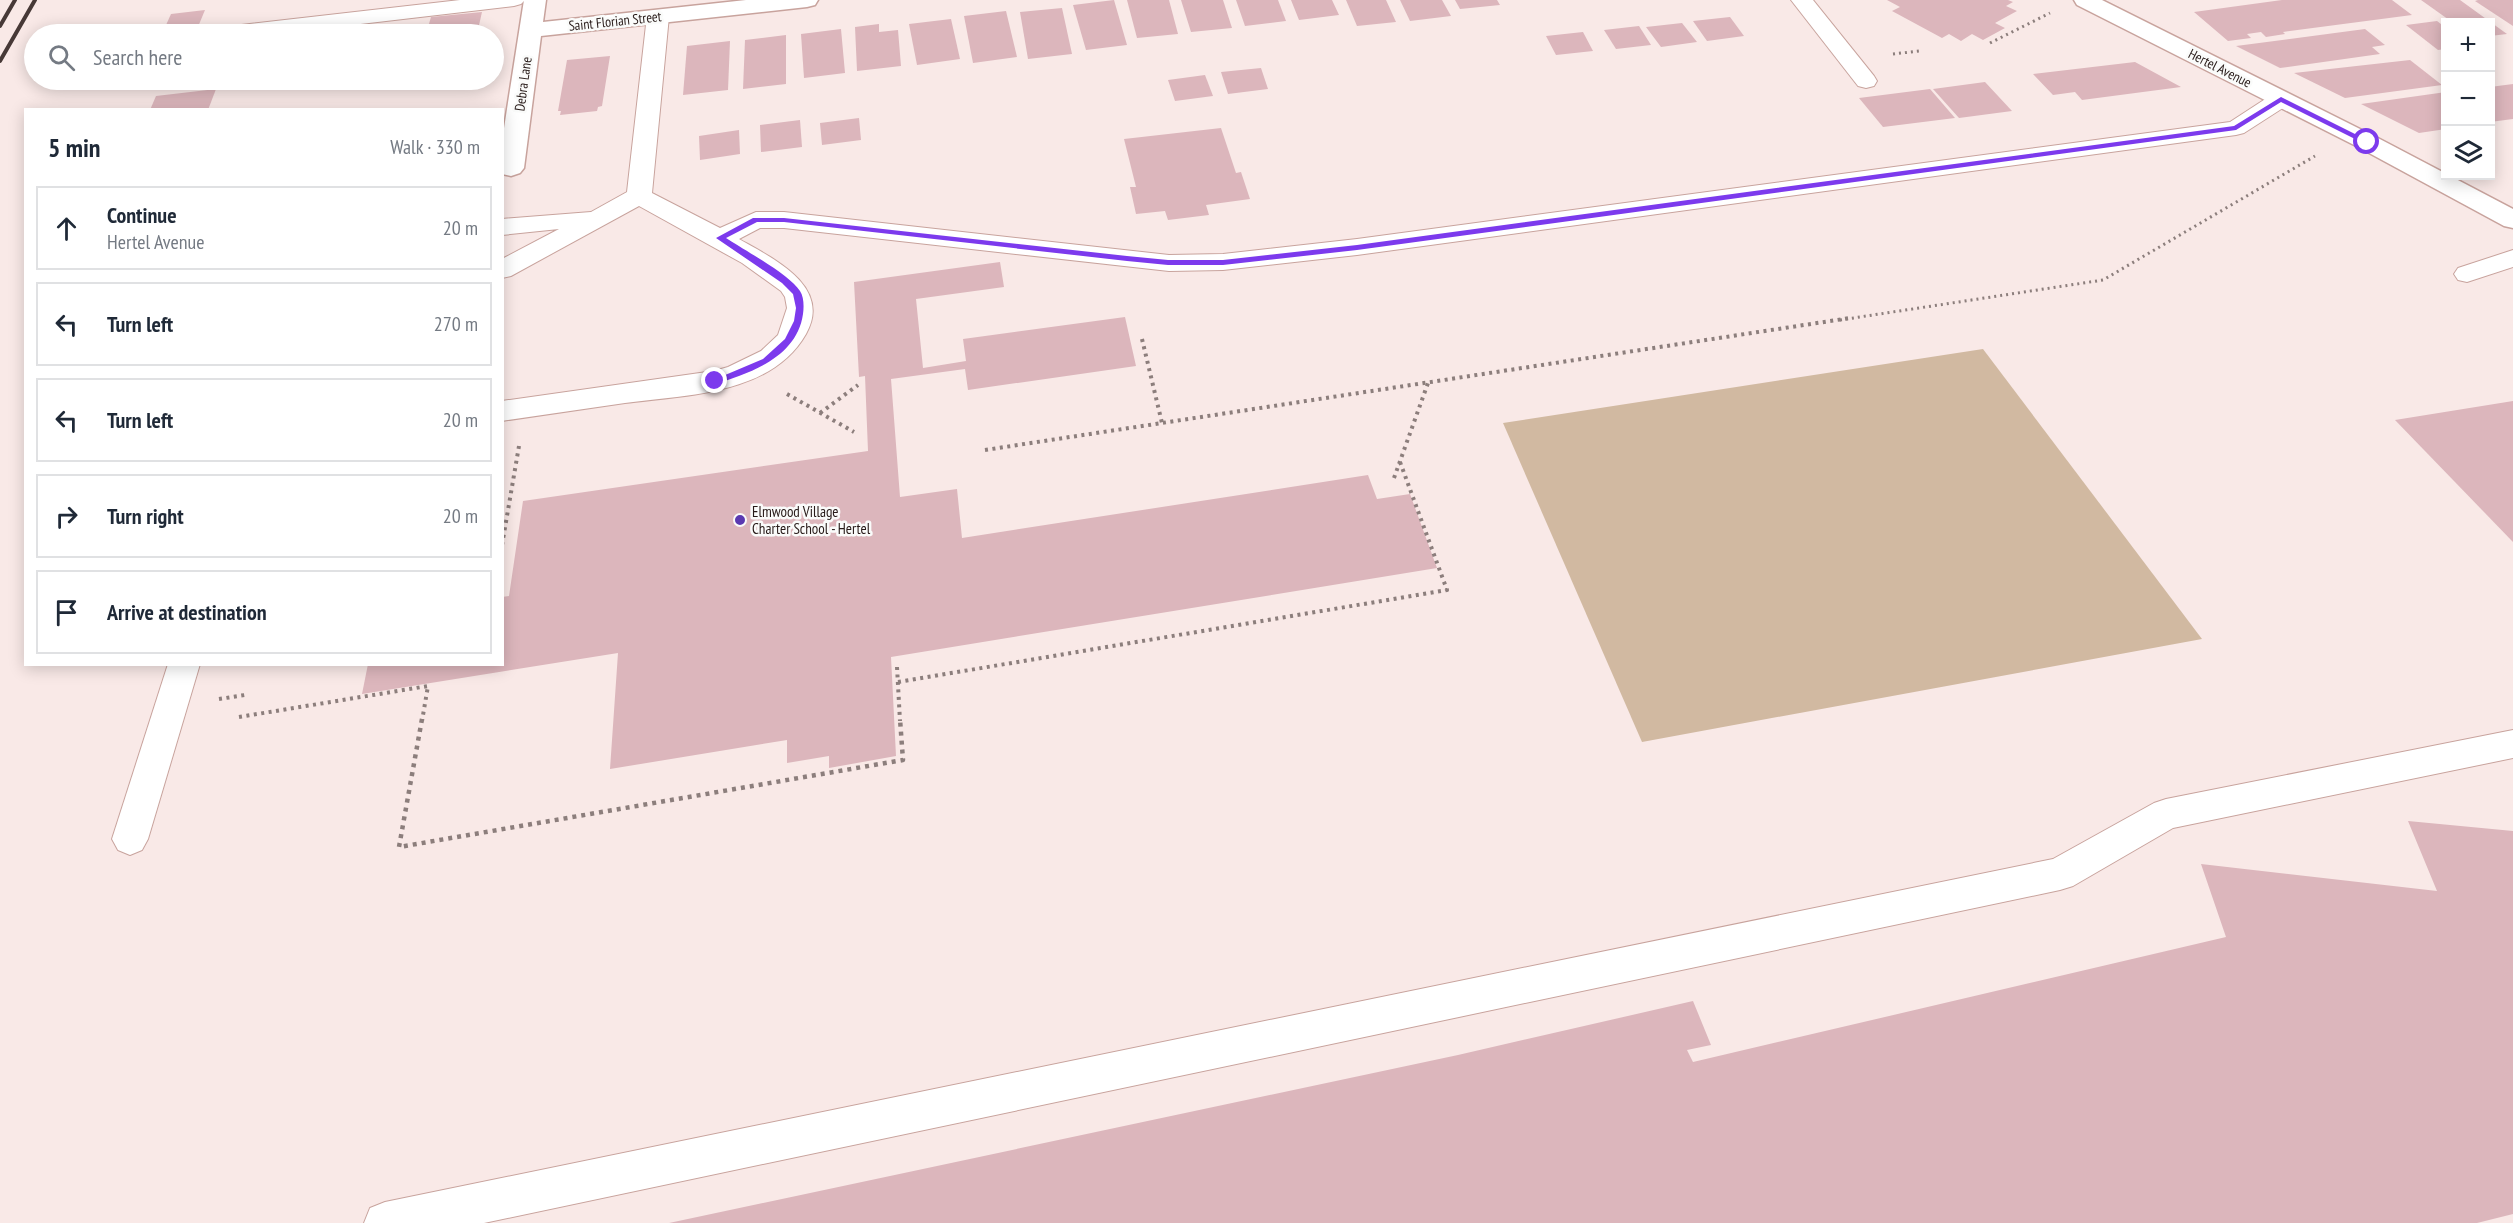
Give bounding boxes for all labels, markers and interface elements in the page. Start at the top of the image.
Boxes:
street label: Saint Florian Street [568,7,662,35]
map controls [2441,18,2495,180]
button: + [2441,18,2495,72]
search box [24,24,504,90]
icon: search [45,41,78,74]
text: Search here [93,43,182,71]
street label: Hertel Avenue [2186,44,2255,92]
street label: Debra Lane [510,55,536,112]
button: − [2441,72,2495,126]
button: layers [2441,126,2495,180]
route start [2353,128,2379,154]
text: 5 min [48,131,101,164]
text: Walk · 330 m [390,134,480,160]
text: Continue [107,201,177,229]
icon: ahead [50,212,83,245]
text: 20 m [443,215,478,241]
text: Hertel Avenue [107,229,204,255]
icon: left [50,308,83,341]
text: Turn left [107,310,173,338]
text: 270 m [434,311,478,337]
route end [701,367,727,393]
icon: left [50,404,83,437]
text: Turn left [107,406,173,434]
text: 20 m [443,407,478,433]
icon: right [50,500,83,533]
text: Turn right [107,502,184,530]
place label: Elmwood Village Charter School - Hertel [752,502,871,538]
text: 20 m [443,503,478,529]
marker: Elmwood Village Charter School - Hertel [733,513,747,527]
icon: arrive [50,596,83,629]
text: Arrive at destination [107,598,267,626]

